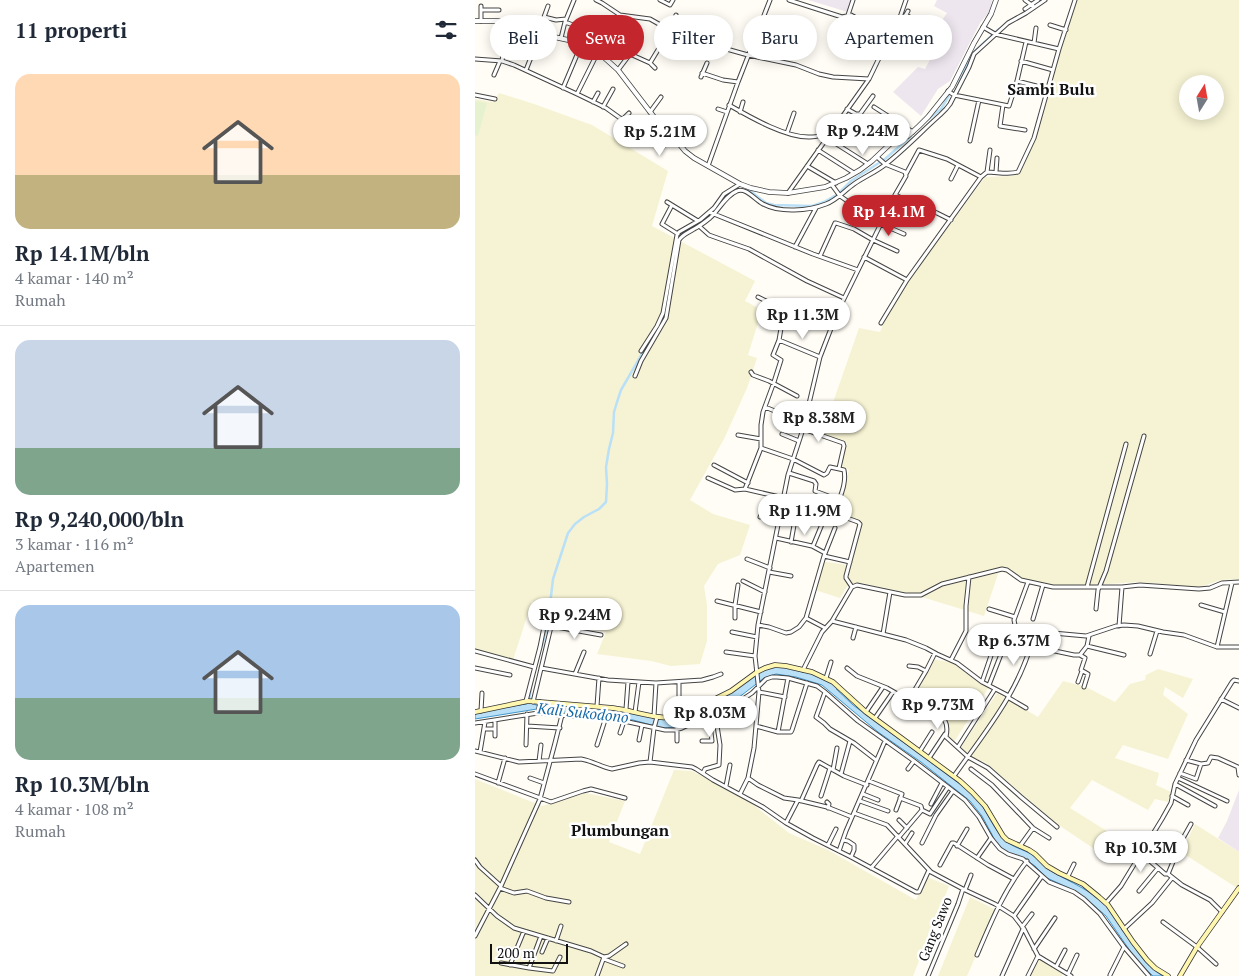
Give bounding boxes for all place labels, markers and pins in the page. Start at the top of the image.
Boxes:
pin: Rp 5.21M [608,114,712,157]
pin: Rp 9.24M [811,114,915,156]
pin: Rp 14.1M [837,194,941,237]
pin: Rp 11.3M [751,298,855,340]
pin: Rp 8.38M [767,400,871,443]
pin: Rp 11.9M [753,494,857,536]
pin: Rp 9.24M [523,598,627,640]
pin: Rp 6.37M [962,624,1066,666]
pin: Rp 9.73M [886,688,990,730]
pin: Rp 8.03M [658,696,762,738]
pin: Rp 10.3M [1089,830,1193,873]

